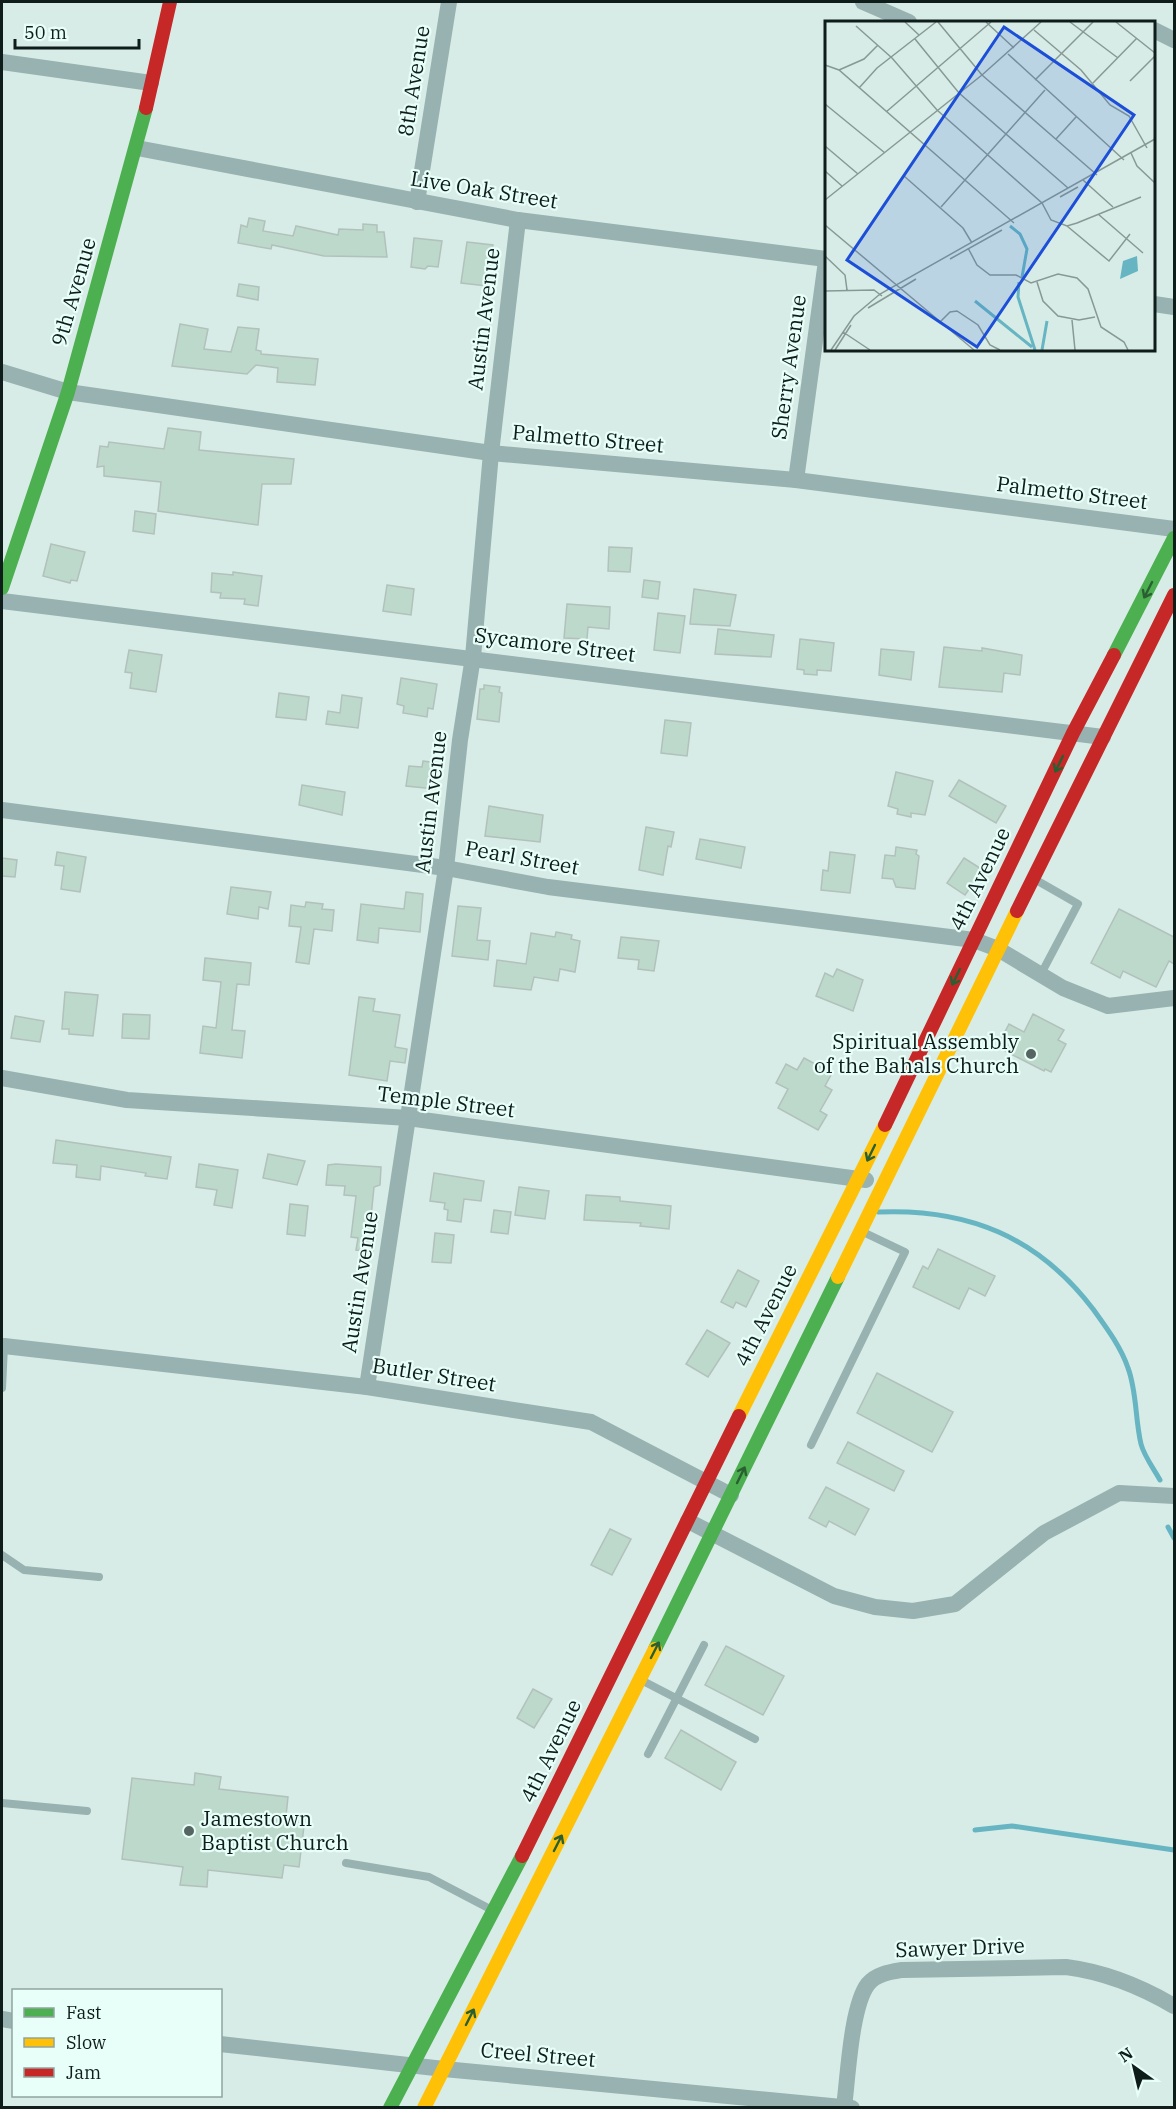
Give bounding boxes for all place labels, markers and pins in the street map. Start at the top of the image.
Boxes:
place label: Spiritual Assembly of the Bahals Church [814,1027,1020,1079]
marker: Spiritual Assembly of the Bahals Church [1024,1047,1038,1061]
place label: Jamestown Baptist Church [201,1804,349,1856]
marker: Jamestown Baptist Church [182,1824,196,1838]

